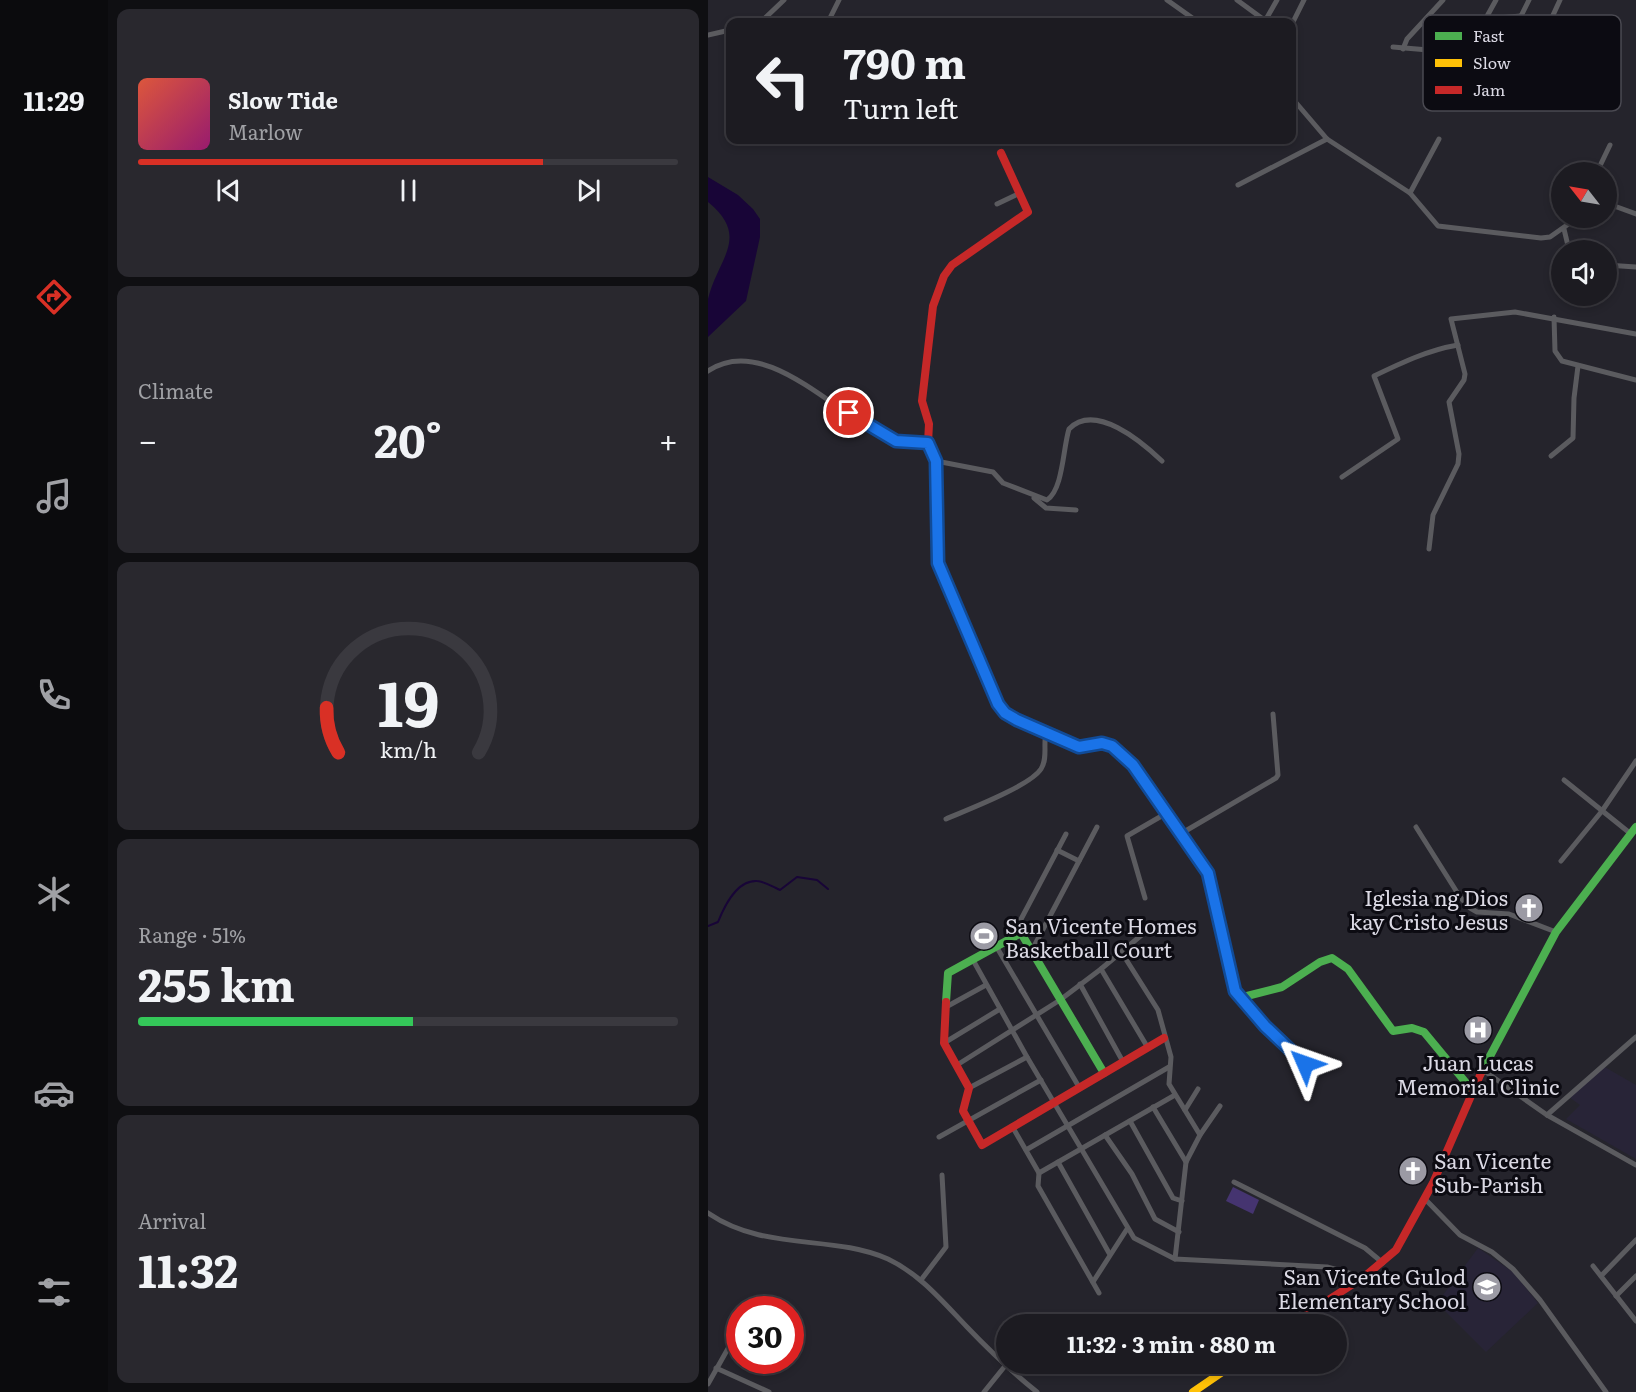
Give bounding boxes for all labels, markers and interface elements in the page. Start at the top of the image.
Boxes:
legend [1423,15,1621,111]
text: Fast [1473,23,1505,47]
text: 790 m [843,30,966,92]
icon: left [744,42,822,120]
text: Slow [1473,50,1511,74]
text: Jam [1473,77,1506,101]
text: 11:29 [23,79,85,119]
text: Slow Tide [228,83,338,116]
text: Turn left [843,87,958,127]
text: Marlow [228,116,303,146]
north arrow [1551,162,1617,228]
map controls [1551,162,1617,306]
icon: previous [212,174,245,207]
icon: pause [392,174,425,207]
icon: next [572,174,605,207]
button: sound [1551,240,1617,306]
icon: directions [33,276,75,318]
text: Climate [138,375,213,405]
pin [823,387,874,438]
icon: arrive [832,396,865,429]
text: 20° [374,405,442,472]
text: − [138,414,157,463]
text: + [659,414,678,463]
icon: music [33,475,75,517]
text: 19 [377,654,439,746]
icon: phone [33,674,75,716]
text: km/h [379,733,437,765]
icon: climate [33,873,75,915]
place label: Iglesia ng Dios kay Cristo Jesus [1349,881,1508,936]
church icon: Iglesia ng Dios kay Cristo Jesus [1513,892,1545,924]
place label: San Vicente Homes Basketball Court [1005,909,1196,964]
text: Range · 51% [138,919,246,949]
sports icon: San Vicente Homes Basketball Court [968,920,1000,952]
text: 255 km [138,949,295,1016]
hospital icon: Juan Lucas Memorial Clinic [1462,1014,1494,1046]
position arrow [1273,1032,1337,1096]
place label: Juan Lucas Memorial Clinic [1396,1046,1560,1101]
icon: car [33,1072,75,1114]
place label: San Vicente Sub-Parish [1434,1144,1551,1199]
church icon: San Vicente Sub-Parish [1397,1155,1429,1187]
text: Arrival [138,1205,206,1235]
text: 11:32 [138,1235,238,1302]
place label: San Vicente Gulod Elementary School [1277,1260,1466,1315]
icon: filters [33,1271,75,1313]
school or university icon: San Vicente Gulod Elementary School [1471,1271,1503,1303]
speed limit sign: 30 [726,1296,804,1374]
text: 11:32 · 3 min · 880 m [1067,1327,1276,1360]

